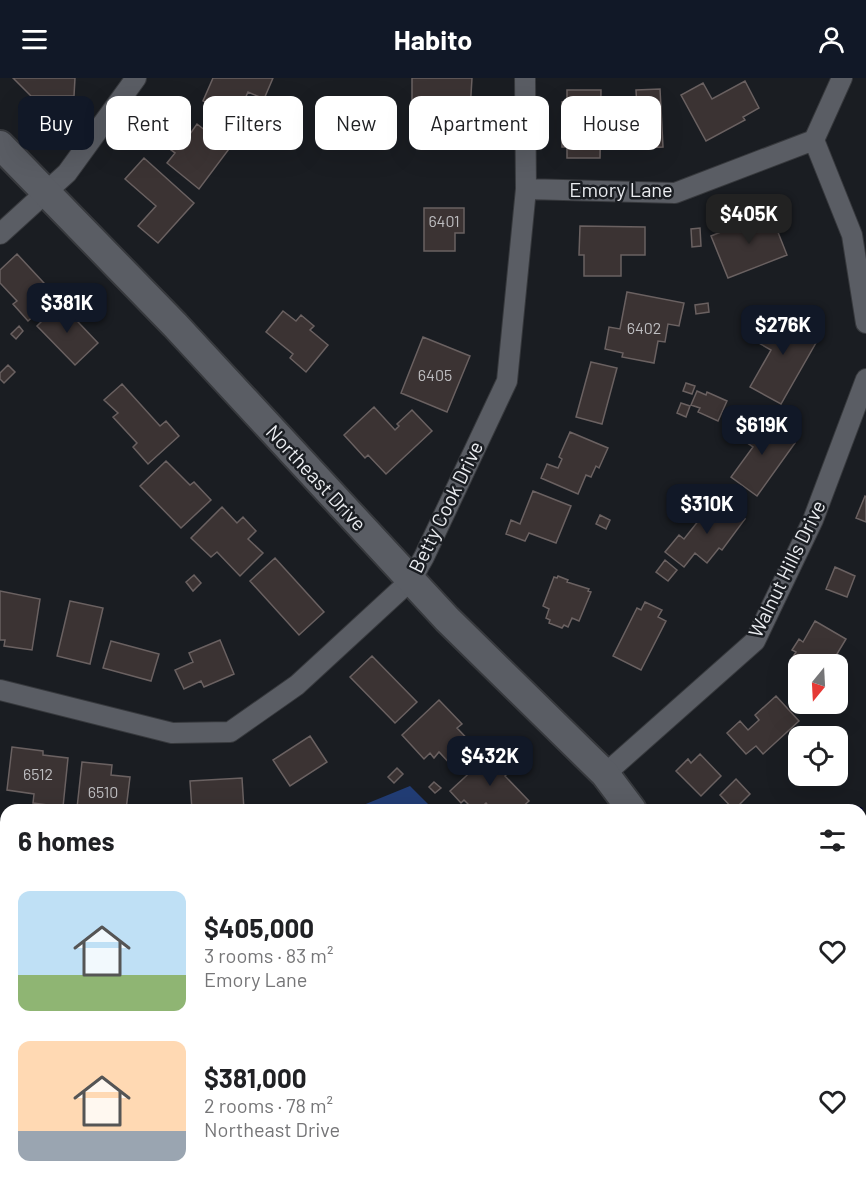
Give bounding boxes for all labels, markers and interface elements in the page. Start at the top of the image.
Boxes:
icon: menu [18,23,51,56]
text: Habito [394,23,472,55]
icon: person [815,23,848,56]
chip: Buy [18,96,94,150]
chip: Rent [106,96,191,150]
chip: Filters [203,96,303,150]
chip: New [315,96,397,150]
chip: Apartment [409,96,549,150]
chip: House [561,96,661,150]
street label: Emory Lane [569,177,673,201]
pin: $405K [707,194,791,245]
text: $405K [720,201,778,225]
house number: 6401 [428,211,460,230]
pin: $381K [25,283,109,334]
text: $381K [41,290,93,314]
pin: $276K [741,305,825,356]
text: $276K [755,312,811,336]
house number: 6402 [627,318,661,337]
house number: 6405 [418,365,452,384]
pin: $619K [720,405,804,456]
text: $619K [736,412,788,436]
street label: Northeast Drive [262,419,372,535]
street label: Betty Cook Drive [403,437,487,576]
pin: $310K [665,484,749,535]
text: $310K [680,491,734,515]
street label: Walnut Hills Drive [742,496,830,641]
north arrow [788,654,848,714]
map controls [788,654,848,786]
button: locate [788,726,848,786]
pin: $432K [448,736,532,787]
text: $432K [461,743,519,767]
house number: 6512 [23,764,53,783]
house number: 6510 [88,782,118,801]
icon: filters [816,824,849,857]
text: 6 homes [18,825,115,856]
text: $405,000 [204,912,314,943]
icon: home [66,915,138,987]
icon: heart [816,935,849,968]
text: 3 rooms · 83 m² [204,943,333,967]
text: Emory Lane [204,967,307,991]
text: $381,000 [204,1062,307,1093]
icon: home [66,1065,138,1137]
icon: heart [816,1085,849,1118]
text: 2 rooms · 78 m² [204,1093,333,1117]
text: Northeast Drive [204,1117,340,1141]

